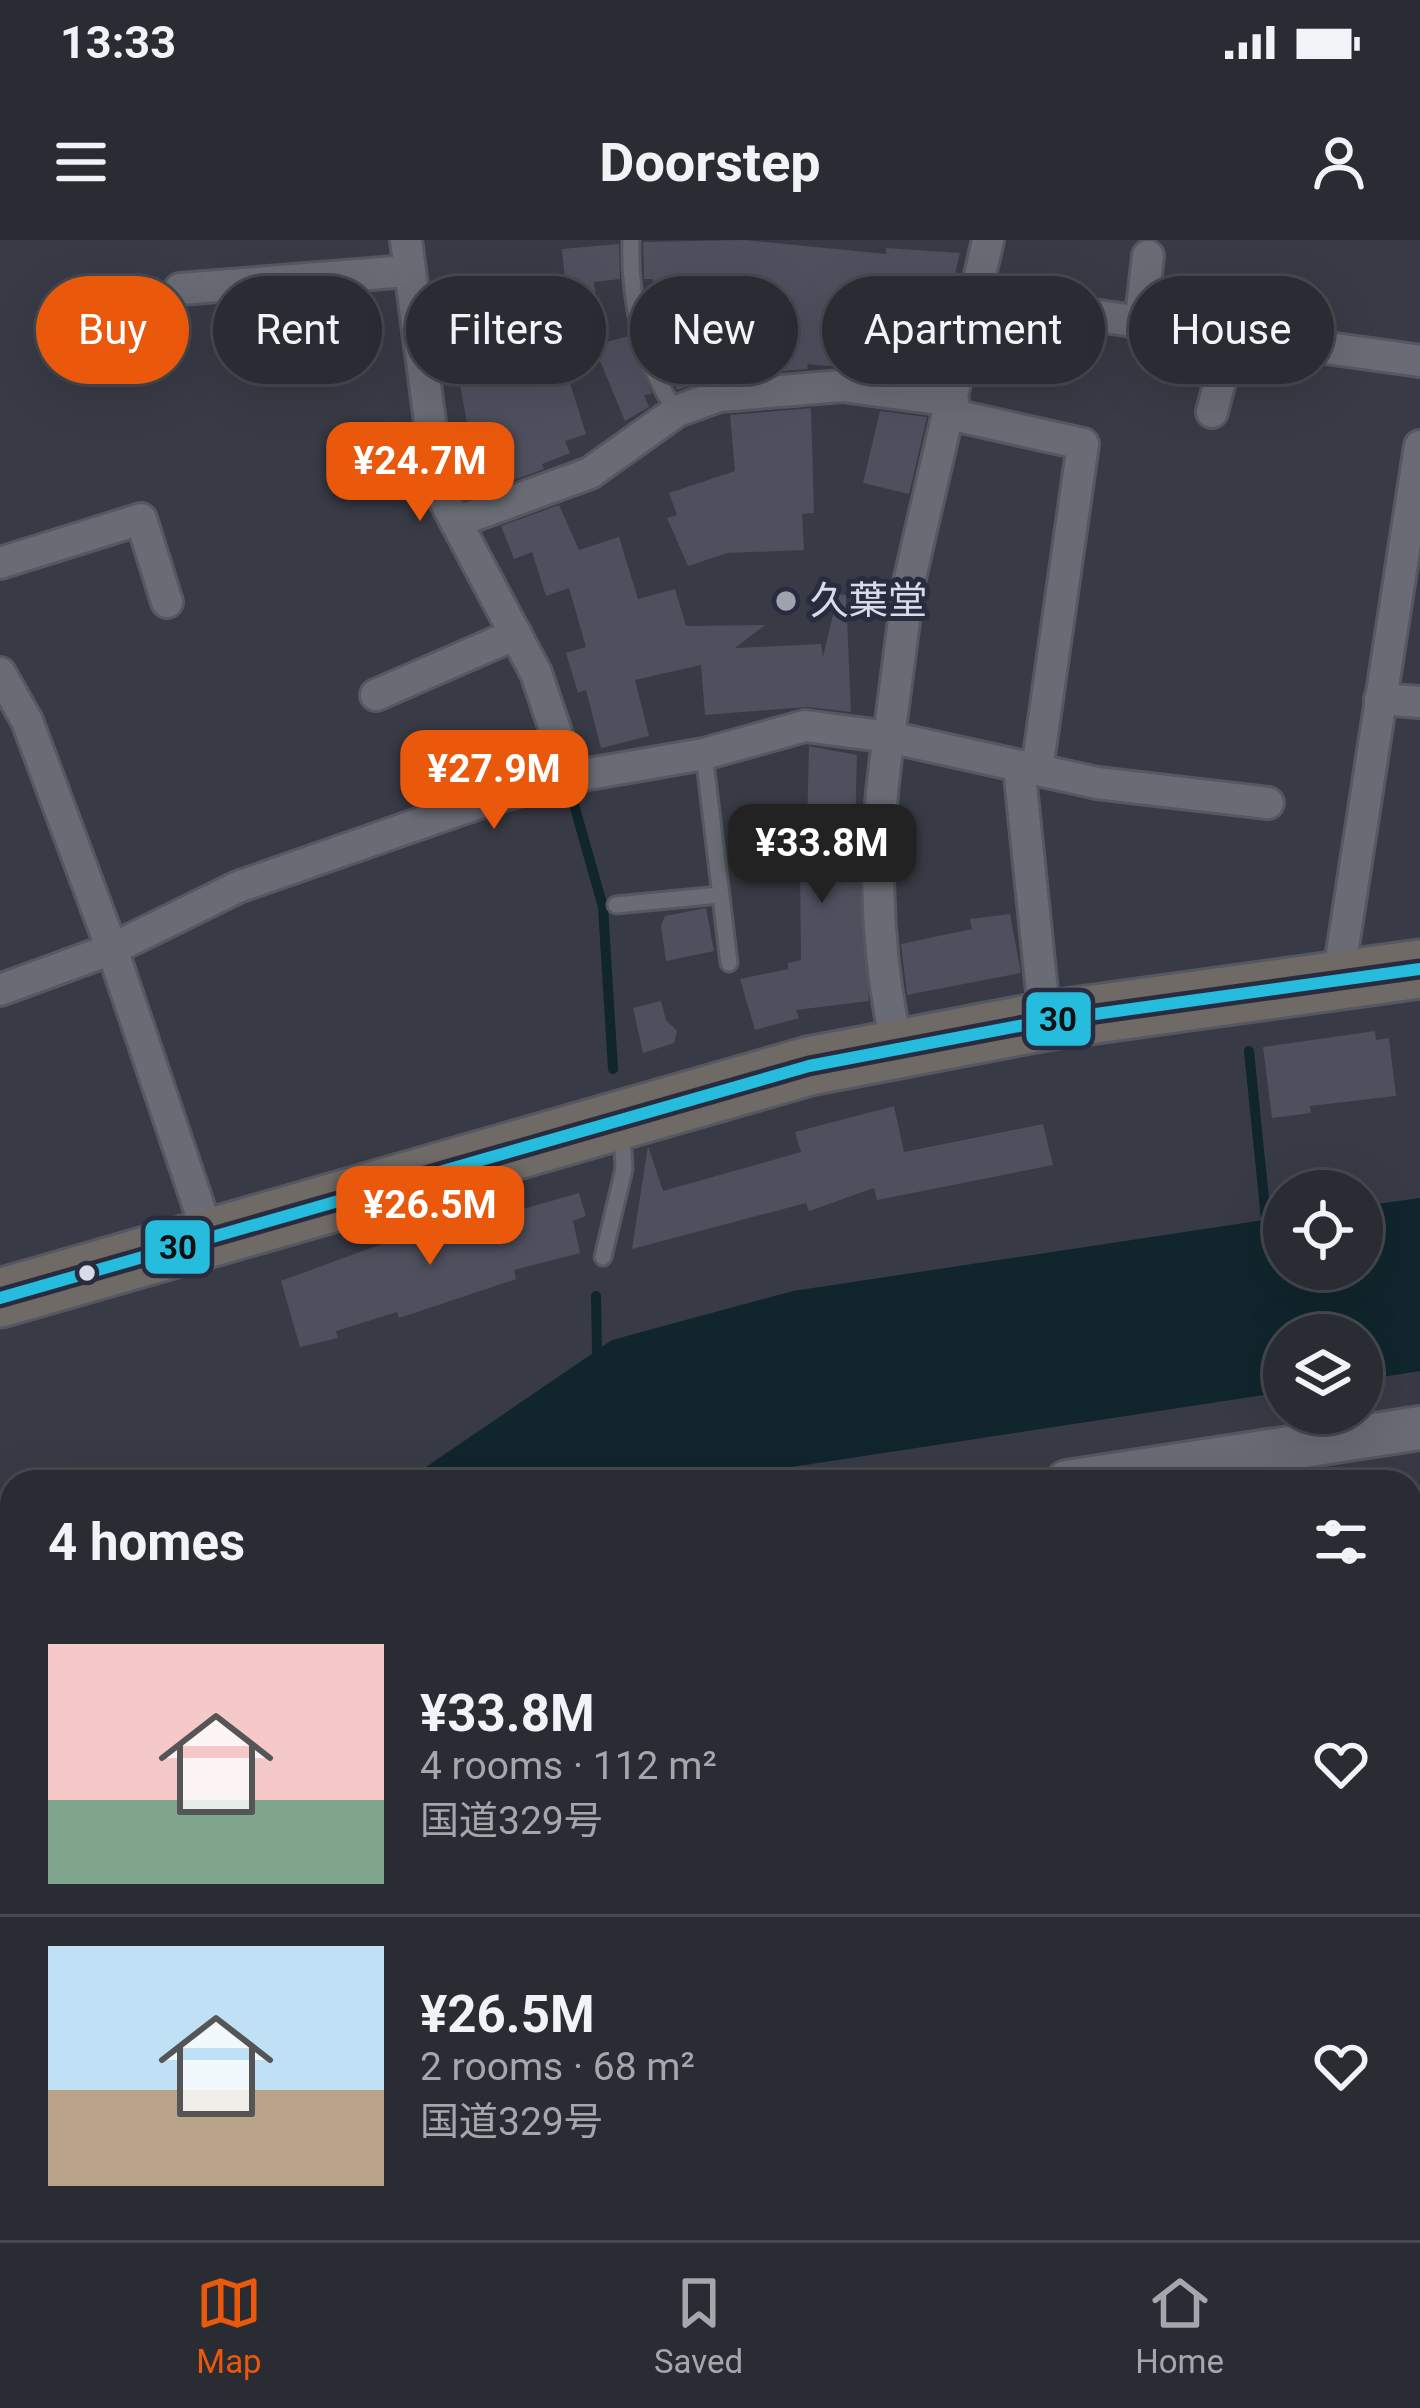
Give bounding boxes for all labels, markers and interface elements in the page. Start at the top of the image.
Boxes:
text: 13:33 [60,16,176,69]
icon: menu [48,129,114,195]
icon: person [1306,129,1372,195]
text: Doorstep [599,131,821,194]
chip: Buy [36,276,189,384]
chip: Rent [213,276,382,384]
chip: Filters [406,276,606,384]
chip: New [630,276,798,384]
chip: Apartment [822,276,1105,384]
chip: House [1129,276,1334,384]
pin: ¥24.7M [322,422,518,524]
text: ¥24.7M [353,438,487,484]
place label: 久葉堂 [810,578,927,624]
marker: 久葉堂 [773,588,799,614]
pin: ¥27.9M [396,730,592,832]
text: ¥27.9M [427,746,561,792]
pin: ¥33.8M [724,804,920,906]
text: ¥33.8M [755,820,889,866]
line badge: 30 [1024,990,1093,1048]
text: 30 [1039,1000,1077,1039]
pin: ¥26.5M [332,1166,528,1268]
map controls [1263,1170,1383,1434]
button: locate [1263,1170,1383,1290]
text: ¥26.5M [363,1182,497,1228]
line badge: 30 [143,1218,212,1276]
text: 30 [159,1228,197,1267]
unlabelled marker [76,1262,98,1284]
button: layers [1263,1314,1383,1434]
icon: filters [1308,1509,1374,1575]
text: 4 homes [48,1513,245,1572]
text: ¥33.8M [420,1684,595,1743]
icon: home [144,1692,288,1836]
icon: heart [1308,1731,1374,1797]
text: 4 rooms · 112 m² [420,1743,717,1789]
text: 国道329号 [420,1798,603,1844]
text: ¥26.5M [420,1985,595,2044]
icon: home [144,1994,288,2138]
icon: heart [1308,2033,1374,2099]
text: 2 rooms · 68 m² [420,2044,695,2090]
text: 国道329号 [420,2099,603,2145]
tab: Map [196,2270,262,2381]
tab: Saved [654,2270,743,2381]
tab: Home [1135,2270,1224,2381]

